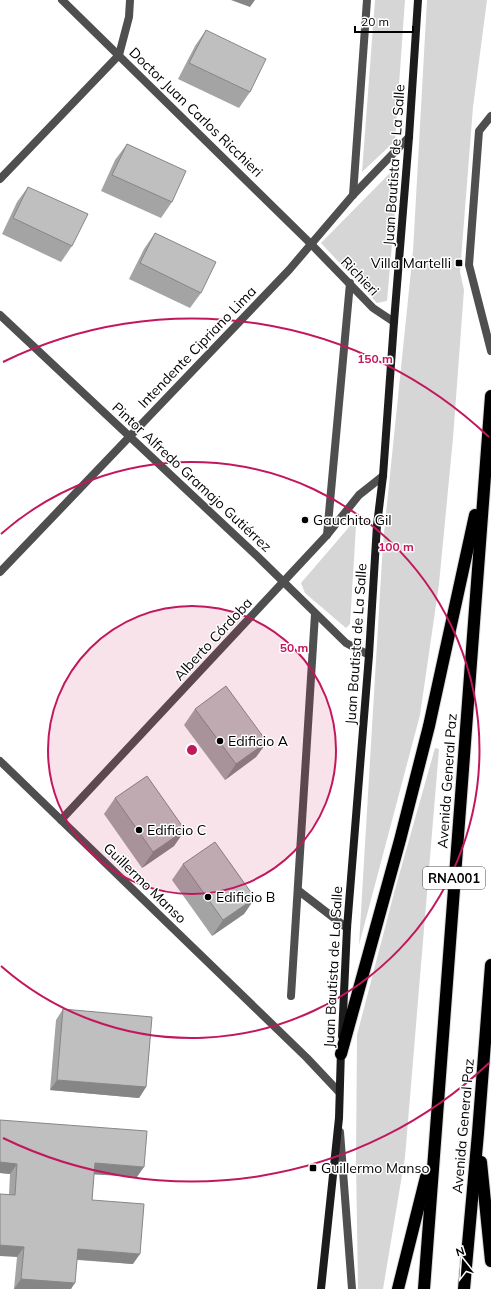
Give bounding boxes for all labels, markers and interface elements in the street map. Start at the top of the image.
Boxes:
scale bar [355,8,413,34]
text: 20 m [361,14,389,29]
street label: Doctor Juan Carlos Ricchieri [125,43,267,181]
street label: Juan Bautista de La Salle [379,84,409,246]
street label: Richieri [337,253,383,299]
place label: Villa Martelli [371,254,451,272]
marker: Villa Martelli [454,258,464,268]
street label: Intendente Cipriano Lima [134,282,260,412]
text: 150 m [357,351,393,366]
street label: Pintor Alfredo Gramajo Gutiérrez [108,398,276,556]
place label: Gauchito Gil [313,511,392,529]
marker: Gauchito Gil [300,515,310,525]
text: 100 m [378,539,414,554]
street label: Juan Bautista de La Salle [341,563,371,725]
street label: Alberto Córdoba [170,594,256,684]
text: 50 m [280,640,308,655]
street label: Avenida General Paz [433,713,461,849]
place label: Edificio A [228,732,289,750]
marker: Edificio A [215,736,225,746]
centre of rings [185,743,199,757]
place label: Edificio C [147,821,206,839]
marker: Edificio C [134,825,144,835]
street label: Guillermo Manso [100,839,190,927]
road number: RNA001 [423,867,485,889]
street label: Juan Bautista de La Salle [320,886,346,1048]
place label: Edificio B [216,888,275,906]
marker: Edificio B [203,892,213,902]
street label: Avenida General Paz [448,1058,478,1194]
place label: Guillermo Manso [321,1159,430,1177]
marker: Guillermo Manso [308,1163,318,1173]
north arrow [443,1241,483,1281]
text: N [454,1244,466,1259]

